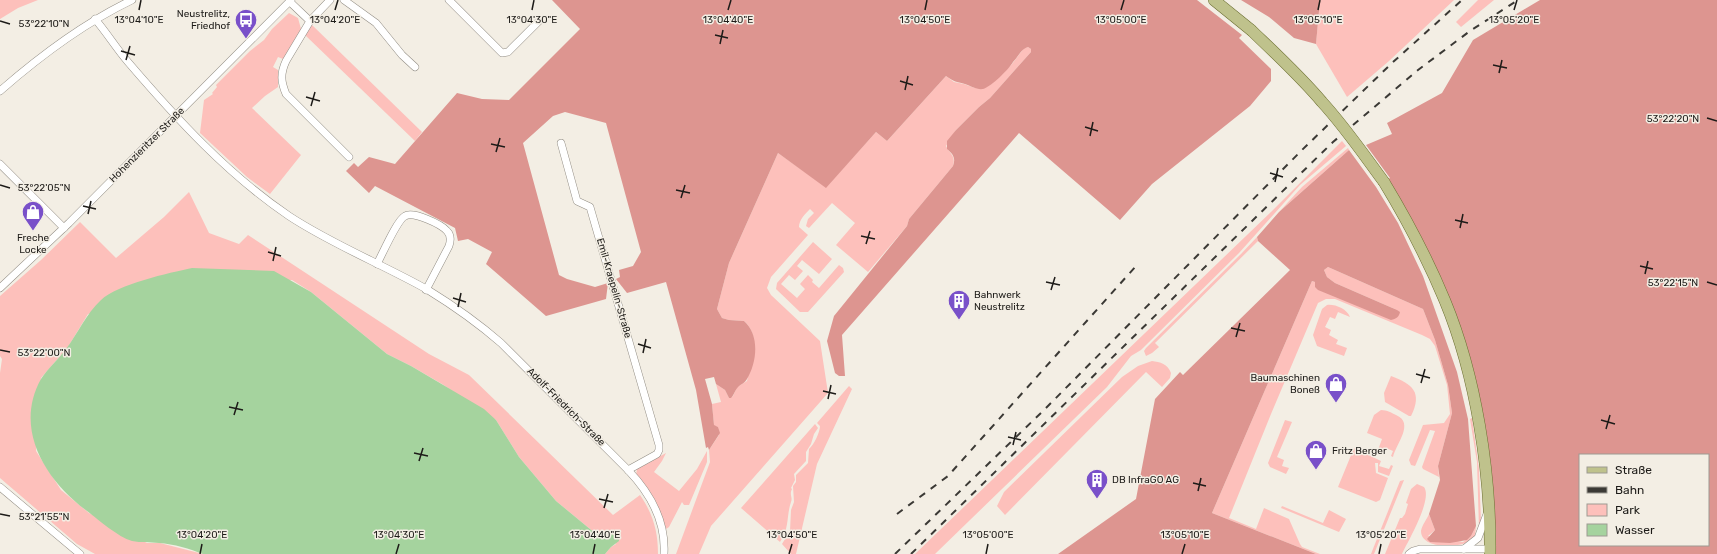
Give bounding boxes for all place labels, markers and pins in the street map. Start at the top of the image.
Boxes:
bus stop icon: Neustrelitz, Friedhof [233,7,259,40]
place label: Neustrelitz, Friedhof [177,8,230,32]
shop icon: Freche Locke [20,199,46,232]
place label: Freche Locke [17,232,50,256]
building icon: Bahnwerk Neustrelitz [946,288,972,321]
place label: Bahnwerk Neustrelitz [974,289,1025,313]
shop icon: Baumaschinen Boneß [1323,371,1349,404]
place label: Baumaschinen Boneß [1251,372,1320,396]
shop icon: Fritz Berger [1303,438,1329,471]
place label: Fritz Berger [1332,445,1387,457]
building icon: DB InfraGO AG [1084,467,1110,500]
place label: DB InfraGO AG [1112,474,1179,486]

